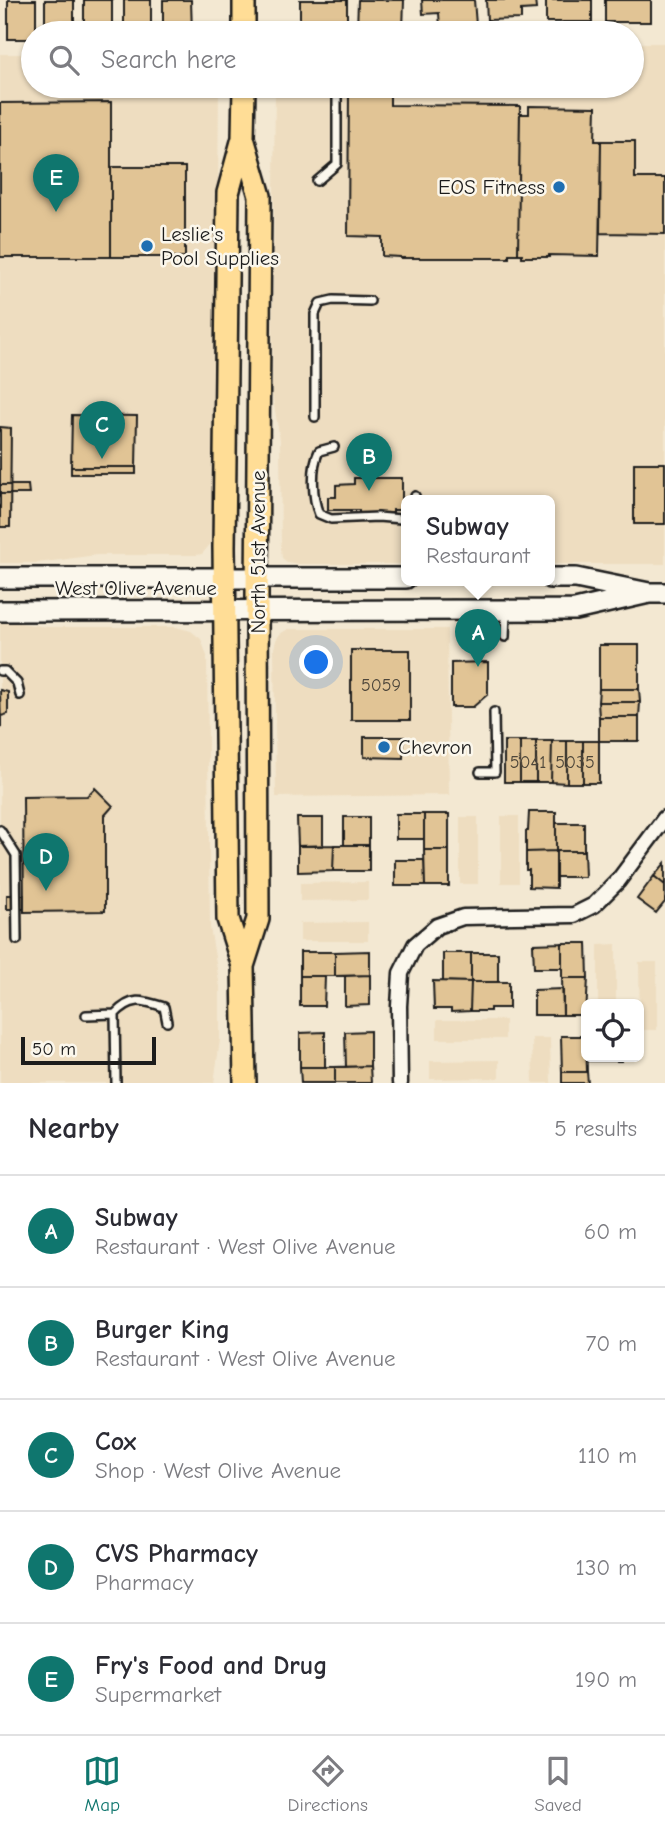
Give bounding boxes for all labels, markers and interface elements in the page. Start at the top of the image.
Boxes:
search box [21,21,644,98]
icon: search [45,41,83,79]
text: Search here [101,45,236,75]
pin: E [33,154,79,212]
place label: EOS Fitness [438,175,545,199]
marker: EOS Fitness [551,179,567,195]
place label: Leslie's Pool Supplies [161,222,279,270]
marker: Leslie's Pool Supplies [139,238,155,254]
pin: C [79,401,125,459]
pin: B [346,433,392,491]
street label: North 51st Avenue [246,471,270,633]
popup [401,495,555,586]
text: Subway [426,512,509,542]
text: Restaurant [426,542,530,569]
street label: West Olive Avenue [55,576,217,600]
pin: A [455,609,501,667]
your location [299,645,333,679]
house number: 5059 [361,675,401,696]
place label: Chevron [398,735,472,759]
marker: Chevron [376,739,392,755]
house number: 5041 [510,752,546,773]
house number: 5035 [555,752,595,773]
pin: D [23,833,69,891]
map controls [581,999,644,1062]
button: locate [581,999,644,1062]
scale bar [21,1034,156,1066]
text: 50 m [32,1038,76,1060]
text: Nearby [28,1111,119,1146]
text: 5 results [554,1115,637,1142]
text: Subway [95,1203,178,1233]
text: A [45,1218,57,1245]
text: 60 m [584,1218,637,1245]
text: Restaurant · West Olive Avenue [95,1233,396,1260]
text: Burger King [95,1315,230,1345]
text: B [44,1330,58,1357]
text: 70 m [585,1330,637,1357]
text: Restaurant · West Olive Avenue [95,1345,396,1372]
text: Cox [95,1427,136,1457]
text: C [44,1442,58,1469]
text: 110 m [578,1442,637,1469]
text: Shop · West Olive Avenue [95,1457,341,1484]
text: CVS Pharmacy [95,1539,258,1569]
text: D [44,1554,58,1581]
text: 130 m [576,1554,637,1581]
text: Pharmacy [95,1569,193,1596]
text: Fry's Food and Drug [95,1651,328,1681]
text: E [44,1666,58,1693]
text: 190 m [575,1666,637,1693]
text: Supermarket [95,1681,221,1708]
tab: Map [83,1752,121,1816]
tab: Directions [288,1752,368,1816]
tab: Saved [534,1752,582,1816]

